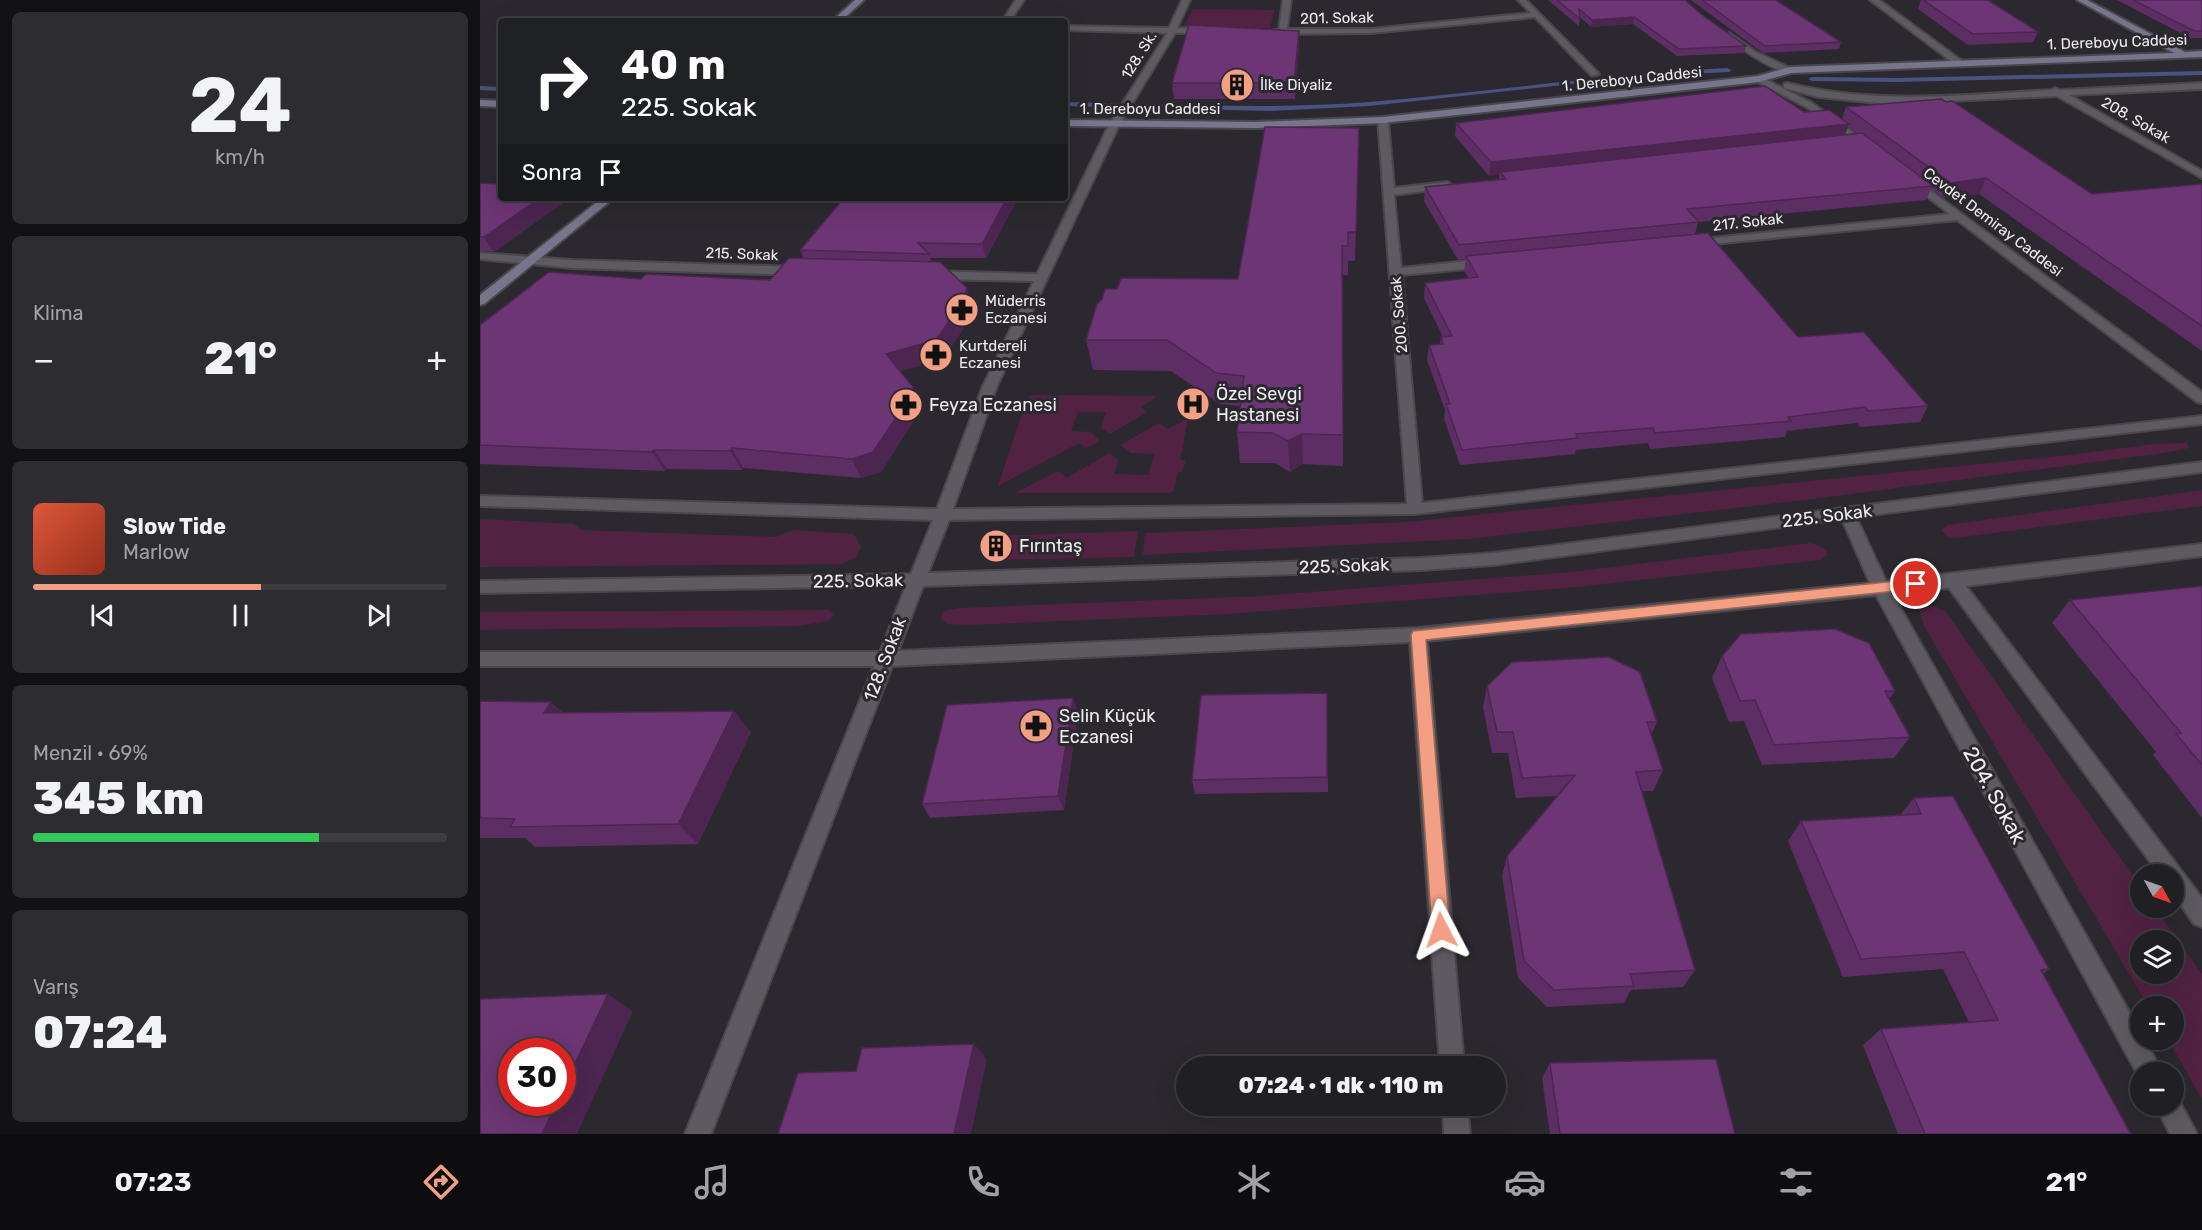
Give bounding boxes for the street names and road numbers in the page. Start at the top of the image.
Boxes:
street label: 201. Sokak [1300,8,1374,28]
street label: 128. Sk. [1117,28,1161,82]
street label: 1. Dereboyu Caddesi [2046,31,2188,53]
street label: 1. Dereboyu Caddesi [1561,63,1703,95]
street label: 208. Sokak [2098,93,2174,147]
street label: 1. Dereboyu Caddesi [1080,100,1220,118]
street label: Cevdet Demiray Caddesi [1920,164,2066,280]
street label: 217. Sokak [1712,209,1784,235]
street label: 215. Sokak [705,244,779,264]
street label: 200. Sokak [1387,276,1411,354]
street label: 225. Sokak [1781,499,1874,532]
street label: 225. Sokak [1298,553,1390,579]
street label: 225. Sokak [813,569,904,593]
street label: 128. Sokak [859,613,911,704]
street label: 204. Sokak [1958,742,2032,848]

